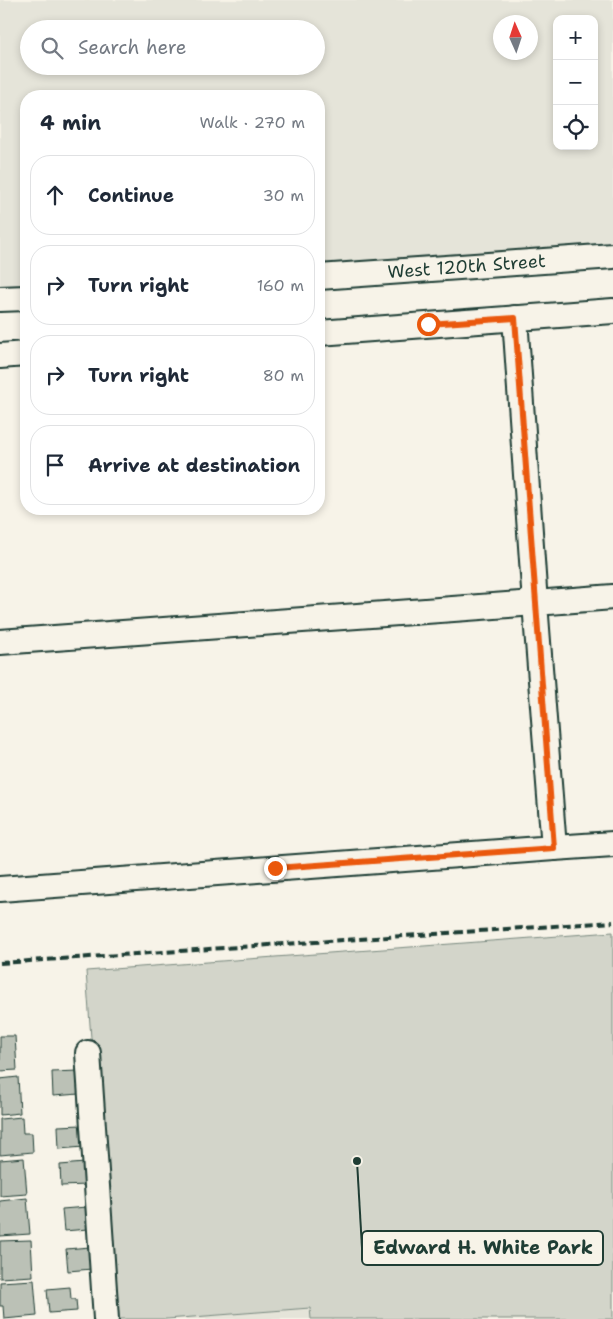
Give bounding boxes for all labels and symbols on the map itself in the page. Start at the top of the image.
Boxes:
north arrow [493,15,538,60]
street label: West 120th Street [387,249,547,284]
route start [417,313,440,336]
route end [264,857,287,880]
callout: Edward H. White Park [362,1231,603,1265]
text: Edward H. White Park [373,1235,593,1260]

